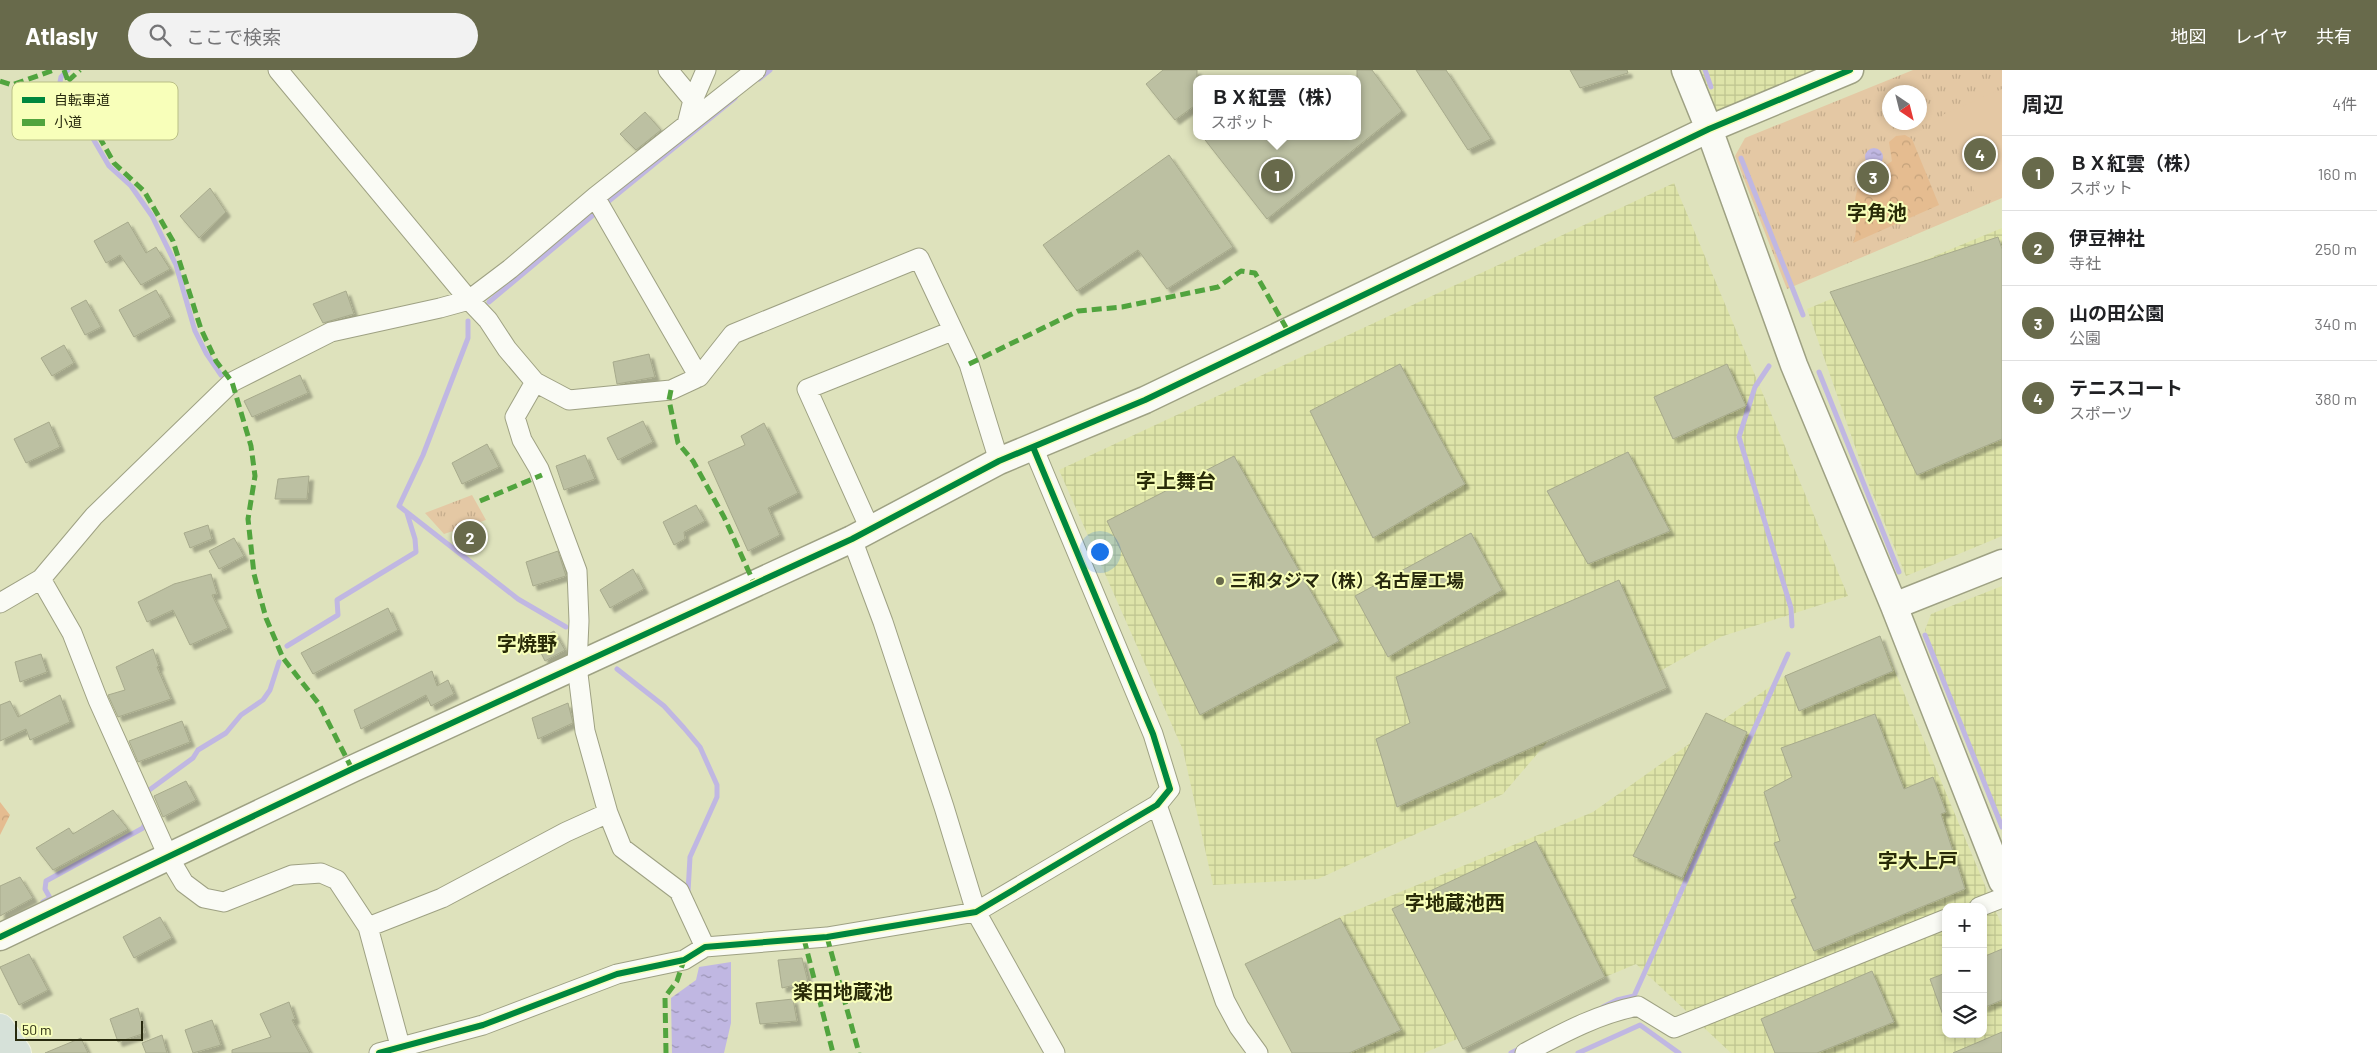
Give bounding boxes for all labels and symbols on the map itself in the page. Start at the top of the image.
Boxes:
legend [12,82,178,140]
north arrow [1882,85,1927,130]
text: 自転車道 [54,91,110,108]
text: 小道 [54,113,82,130]
pin: 4 [1964,135,1996,173]
pin: 1 [1261,156,1293,194]
pin: 3 [1857,158,1889,196]
district label: 字角池 [1847,200,1907,224]
district label: 字上舞台 [1136,468,1216,492]
pin: 2 [454,518,486,556]
your location [1087,539,1113,565]
place label: 三和タジマ（株）名古屋工場 [1230,569,1464,591]
marker: 三和タジマ（株）名古屋工場 [1214,575,1226,587]
district label: 字焼野 [497,631,557,655]
district label: 字大上戸 [1878,848,1958,872]
district label: 字地蔵池西 [1405,890,1505,914]
district label: 楽田地蔵池 [793,979,893,1003]
scale bar [15,1018,142,1041]

